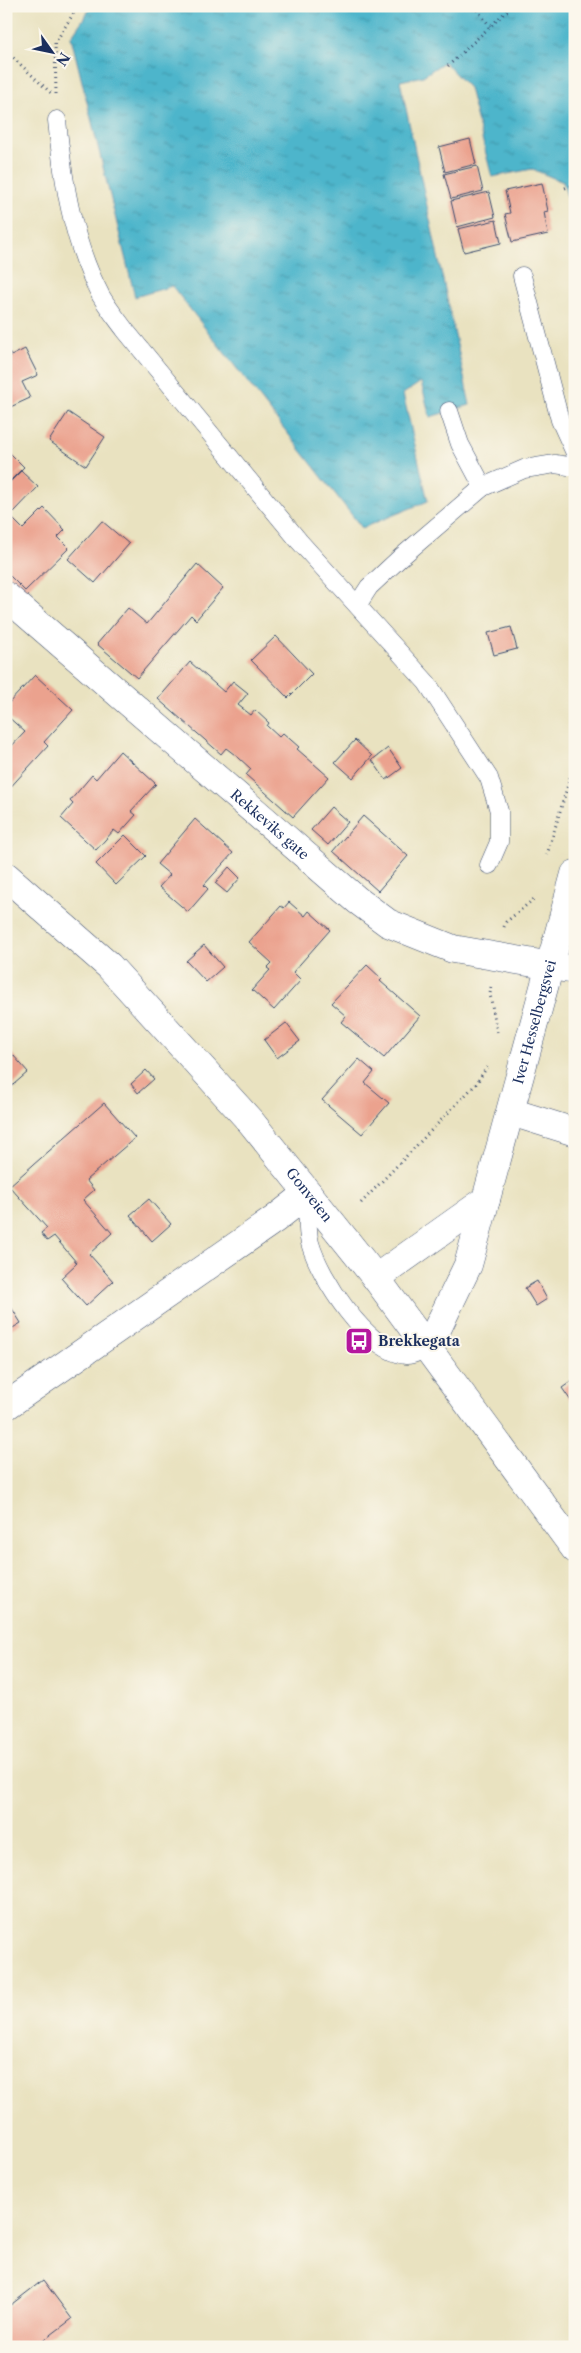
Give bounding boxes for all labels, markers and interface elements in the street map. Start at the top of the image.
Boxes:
north arrow [28,28,78,78]
text: N [52,49,74,69]
street label: Rekkeviks gate [227,785,313,864]
street label: Iver Hesselbergsvei [509,958,560,1086]
street label: Gonveien [282,1164,337,1226]
bus stop icon: Brekkegata [344,1326,374,1356]
place label: Brekkegata [378,1332,461,1350]

